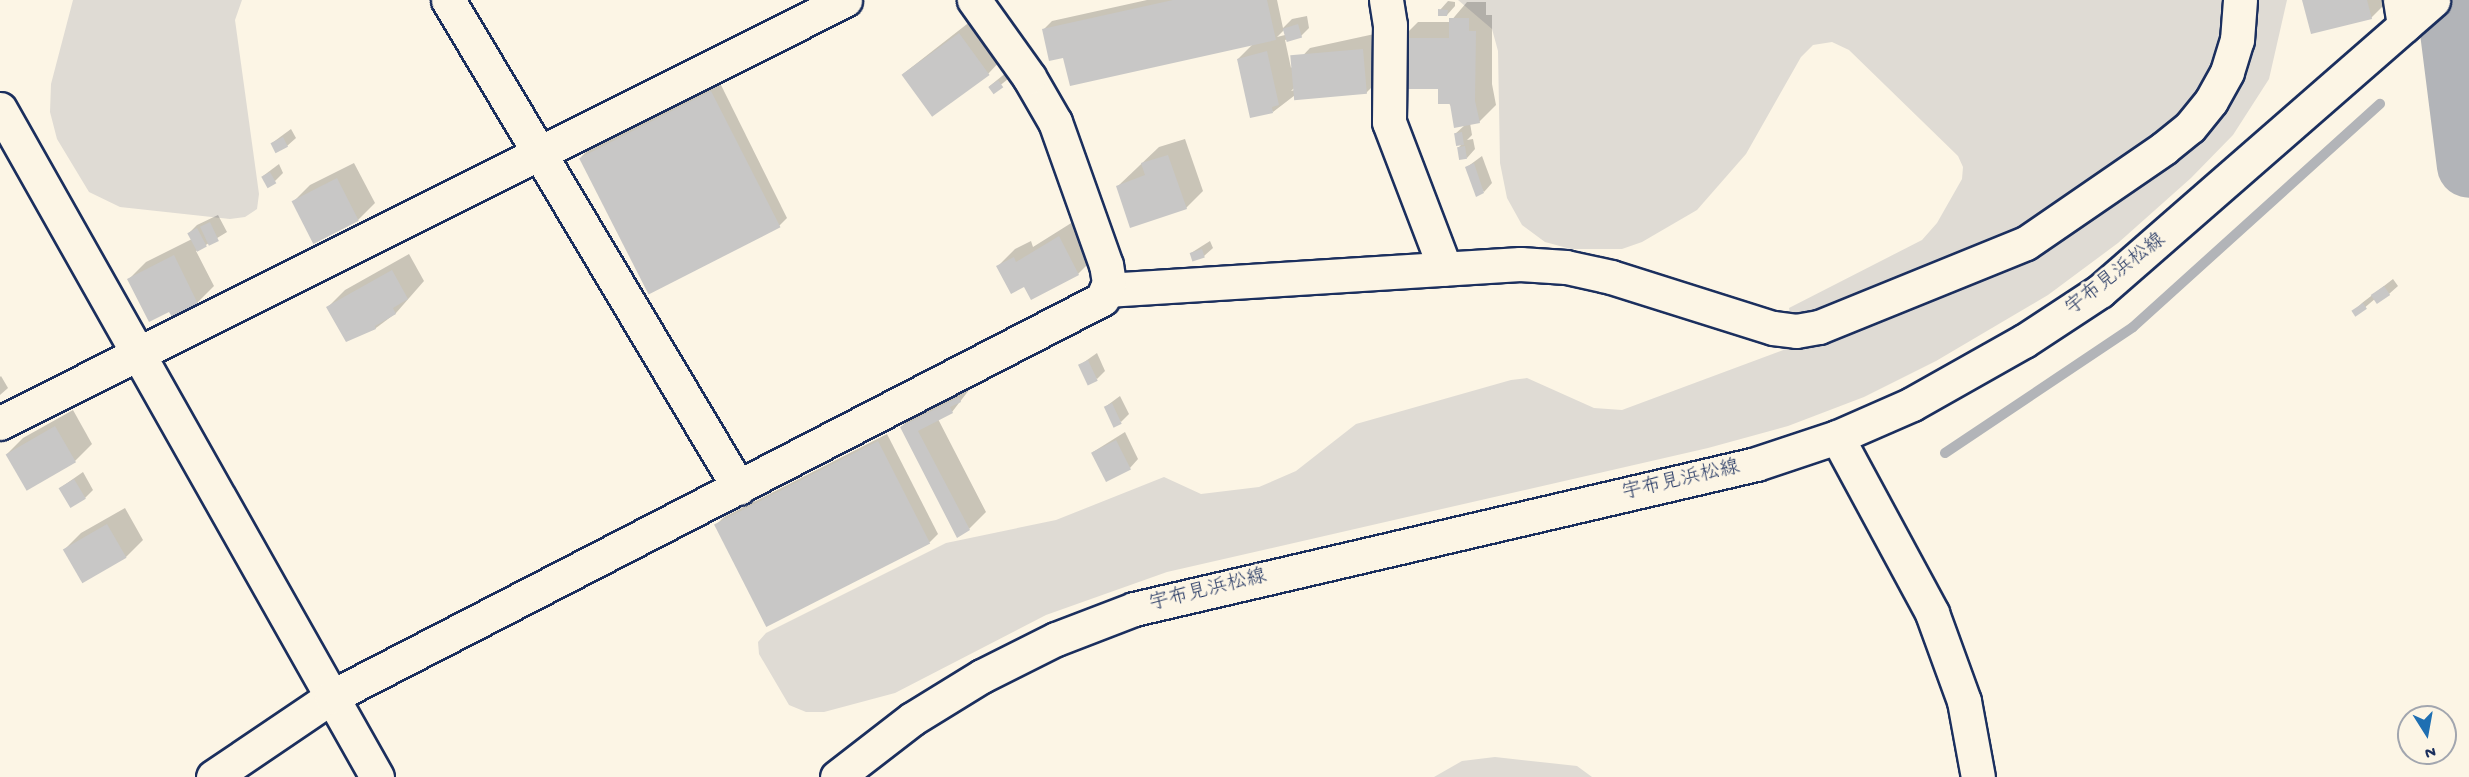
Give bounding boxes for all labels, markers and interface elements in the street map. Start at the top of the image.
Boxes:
street label: 宇布見浜松線 [2061,229,2171,321]
street label: 宇布見浜松線 [1620,456,1742,506]
street label: 宇布見浜松線 [1147,565,1269,617]
north arrow [2397,705,2457,765]
text: N [2423,741,2437,762]

